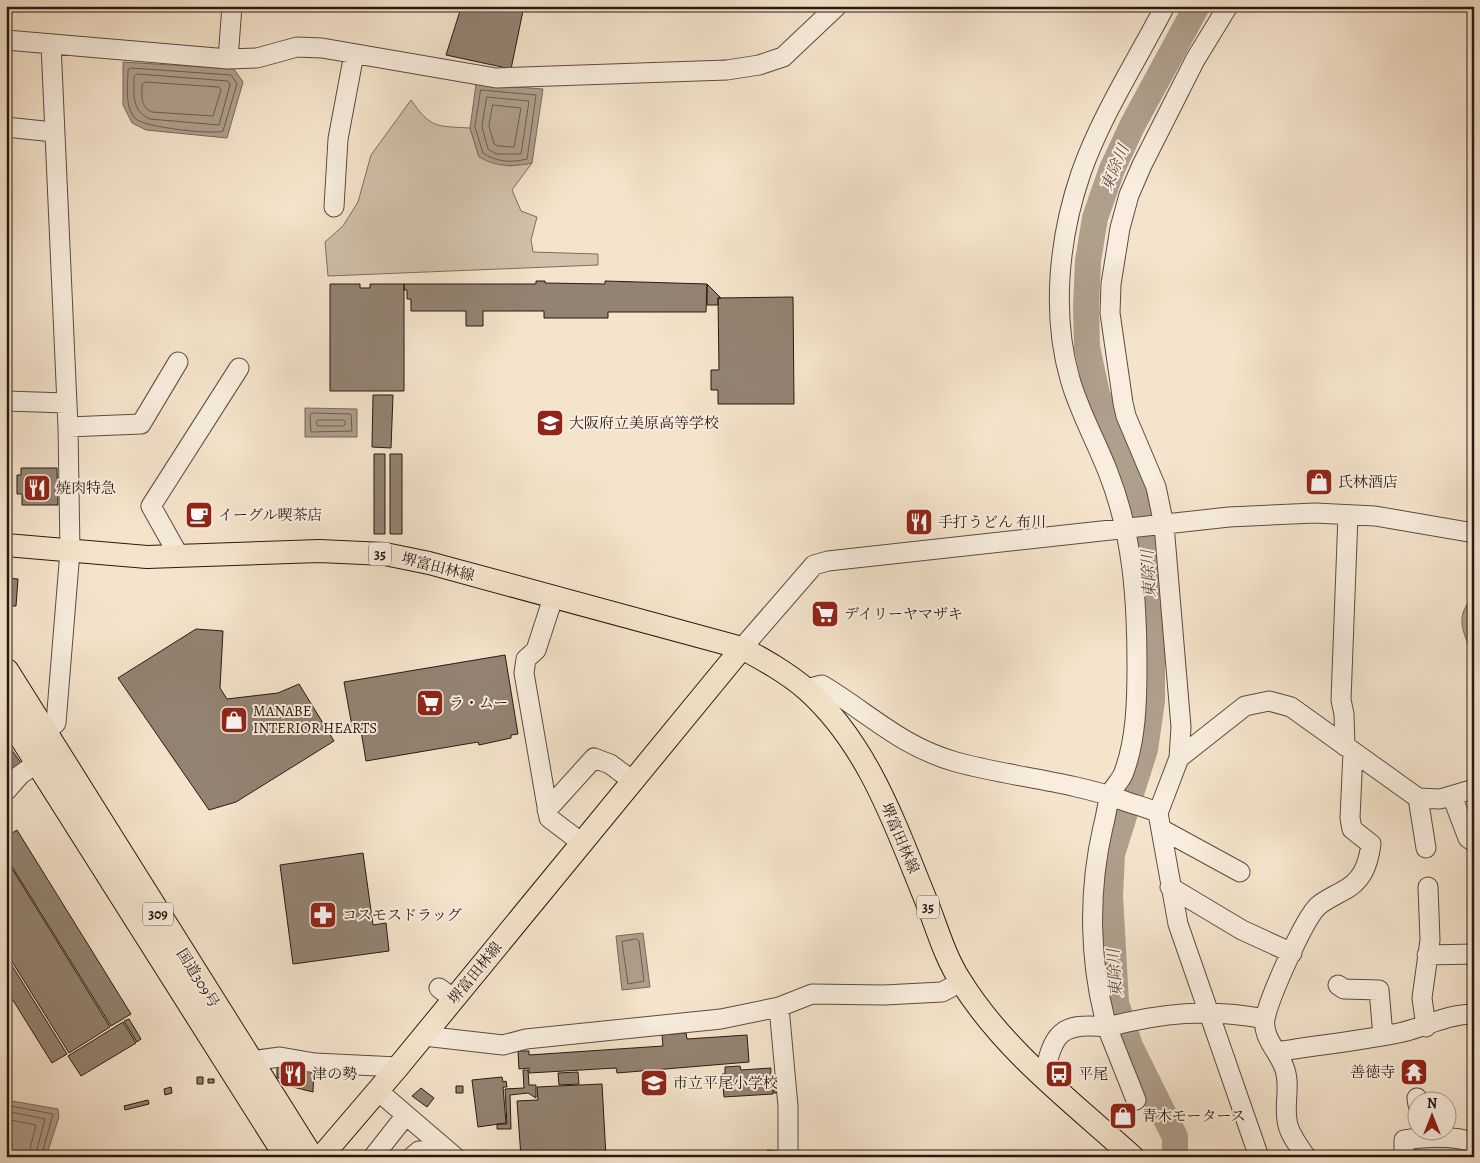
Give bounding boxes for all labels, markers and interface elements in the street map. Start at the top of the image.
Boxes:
water label: 東除川 [1095,140,1135,194]
school or university icon: 大阪府立美原高等学校 [535,408,565,438]
place label: 大阪府立美原高等学校 [569,413,719,433]
shop icon: 氏林酒店 [1304,467,1334,497]
place label: 氏林酒店 [1338,472,1398,492]
restaurant icon: 焼肉特急 [22,473,52,503]
place label: 焼肉特急 [56,478,116,498]
cafe icon: イーグル喫茶店 [184,500,214,530]
place label: イーグル喫茶店 [218,505,323,525]
restaurant icon: 手打うどん 布川 [904,507,934,537]
place label: 手打うどん 布川 [938,512,1046,532]
road number: 35 [369,542,391,566]
water label: 東除川 [1137,547,1161,599]
street label: 堺富田林線 [399,548,477,586]
supermarket icon: デイリーヤマザキ [810,599,840,629]
place label: デイリーヤマザキ [844,604,963,624]
supermarket icon: ラ・ムー [415,688,445,718]
place label: ラ・ムー [449,693,508,713]
place label: MANABE INTERIOR HEARTS [253,701,377,738]
shop icon: MANABE INTERIOR HEARTS [219,705,249,735]
street label: 堺富田林線 [876,800,924,876]
road number: 35 [917,896,939,919]
pharmacy icon: コスモスドラッグ [308,900,338,930]
road number: 309 [143,902,173,926]
place label: コスモスドラッグ [342,905,462,925]
street label: 堺富田林線 [444,938,506,1008]
street label: 国道309号 [172,945,224,1011]
water label: 東除川 [1102,946,1128,998]
temple icon: 善徳寺 [1399,1057,1429,1087]
restaurant icon: 津の勢 [278,1059,308,1089]
bus stop icon: 平尾 [1044,1059,1074,1089]
place label: 善徳寺 [1350,1062,1395,1082]
place label: 津の勢 [312,1064,357,1084]
place label: 平尾 [1078,1064,1108,1084]
school or university icon: 市立平尾小学校 [639,1068,669,1098]
place label: 市立平尾小学校 [673,1073,778,1093]
north arrow [1408,1090,1458,1140]
text: N [1427,1094,1437,1113]
shop icon: 青木モータース [1108,1101,1138,1131]
place label: 青木モータース [1142,1106,1246,1126]

